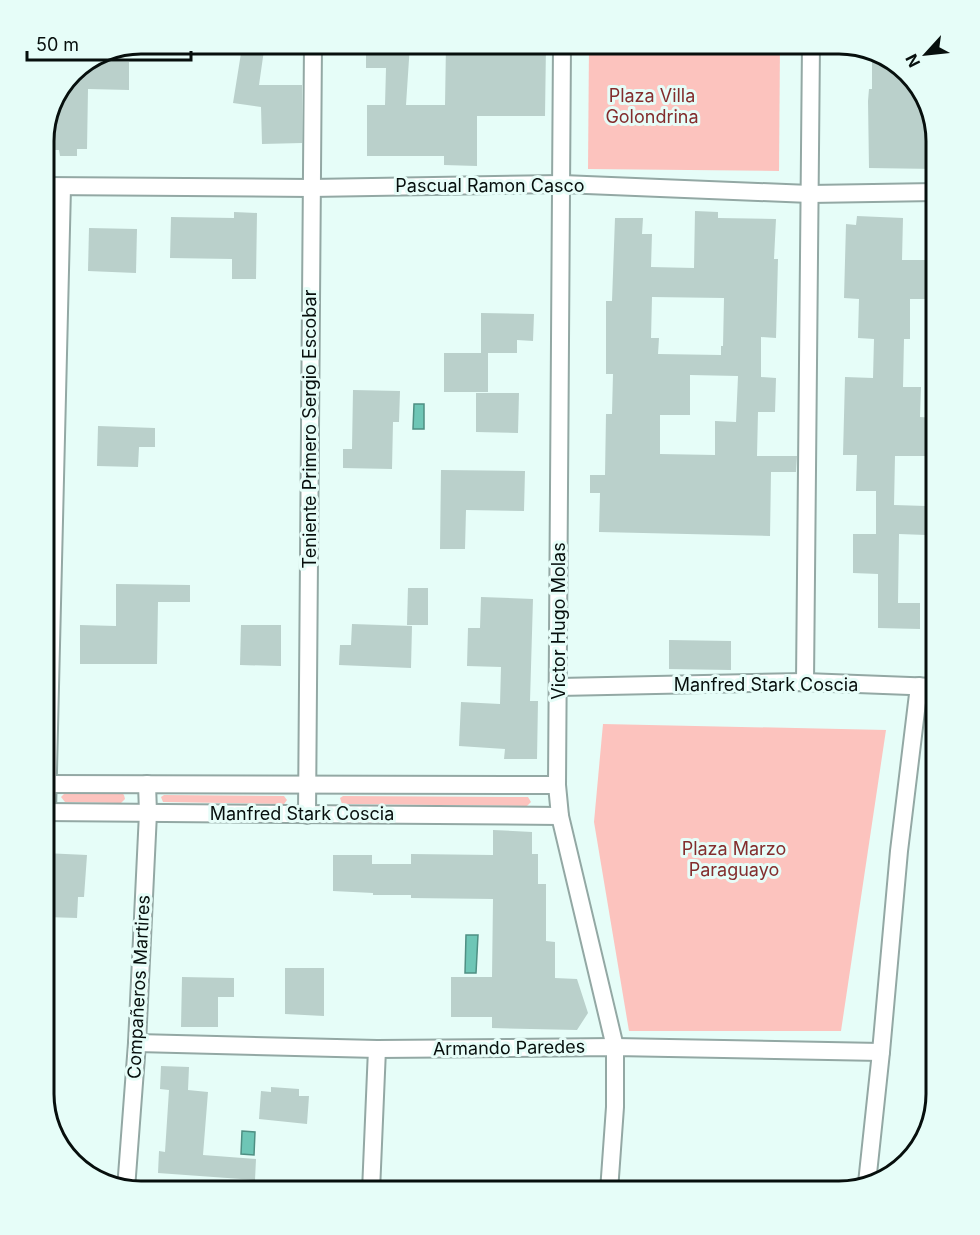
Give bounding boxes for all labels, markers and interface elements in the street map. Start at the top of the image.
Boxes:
scale bar [27,24,190,62]
north arrow [896,24,956,84]
text: 50 m [36,34,79,55]
text: N [901,51,924,71]
park label: Plaza Villa Golondrina [605,85,699,127]
street label: Pascual Ramon Casco [395,175,585,196]
street label: Teniente Primero Sergio Escobar [299,289,320,568]
street label: Victor Hugo Molas [548,542,569,700]
street label: Manfred Stark Coscia [674,674,858,695]
street label: Manfred Stark Coscia [210,803,394,824]
park label: Plaza Marzo Paraguayo [682,838,786,880]
street label: Compañeros Martires [123,894,154,1079]
street label: Armando Paredes [433,1036,585,1059]

